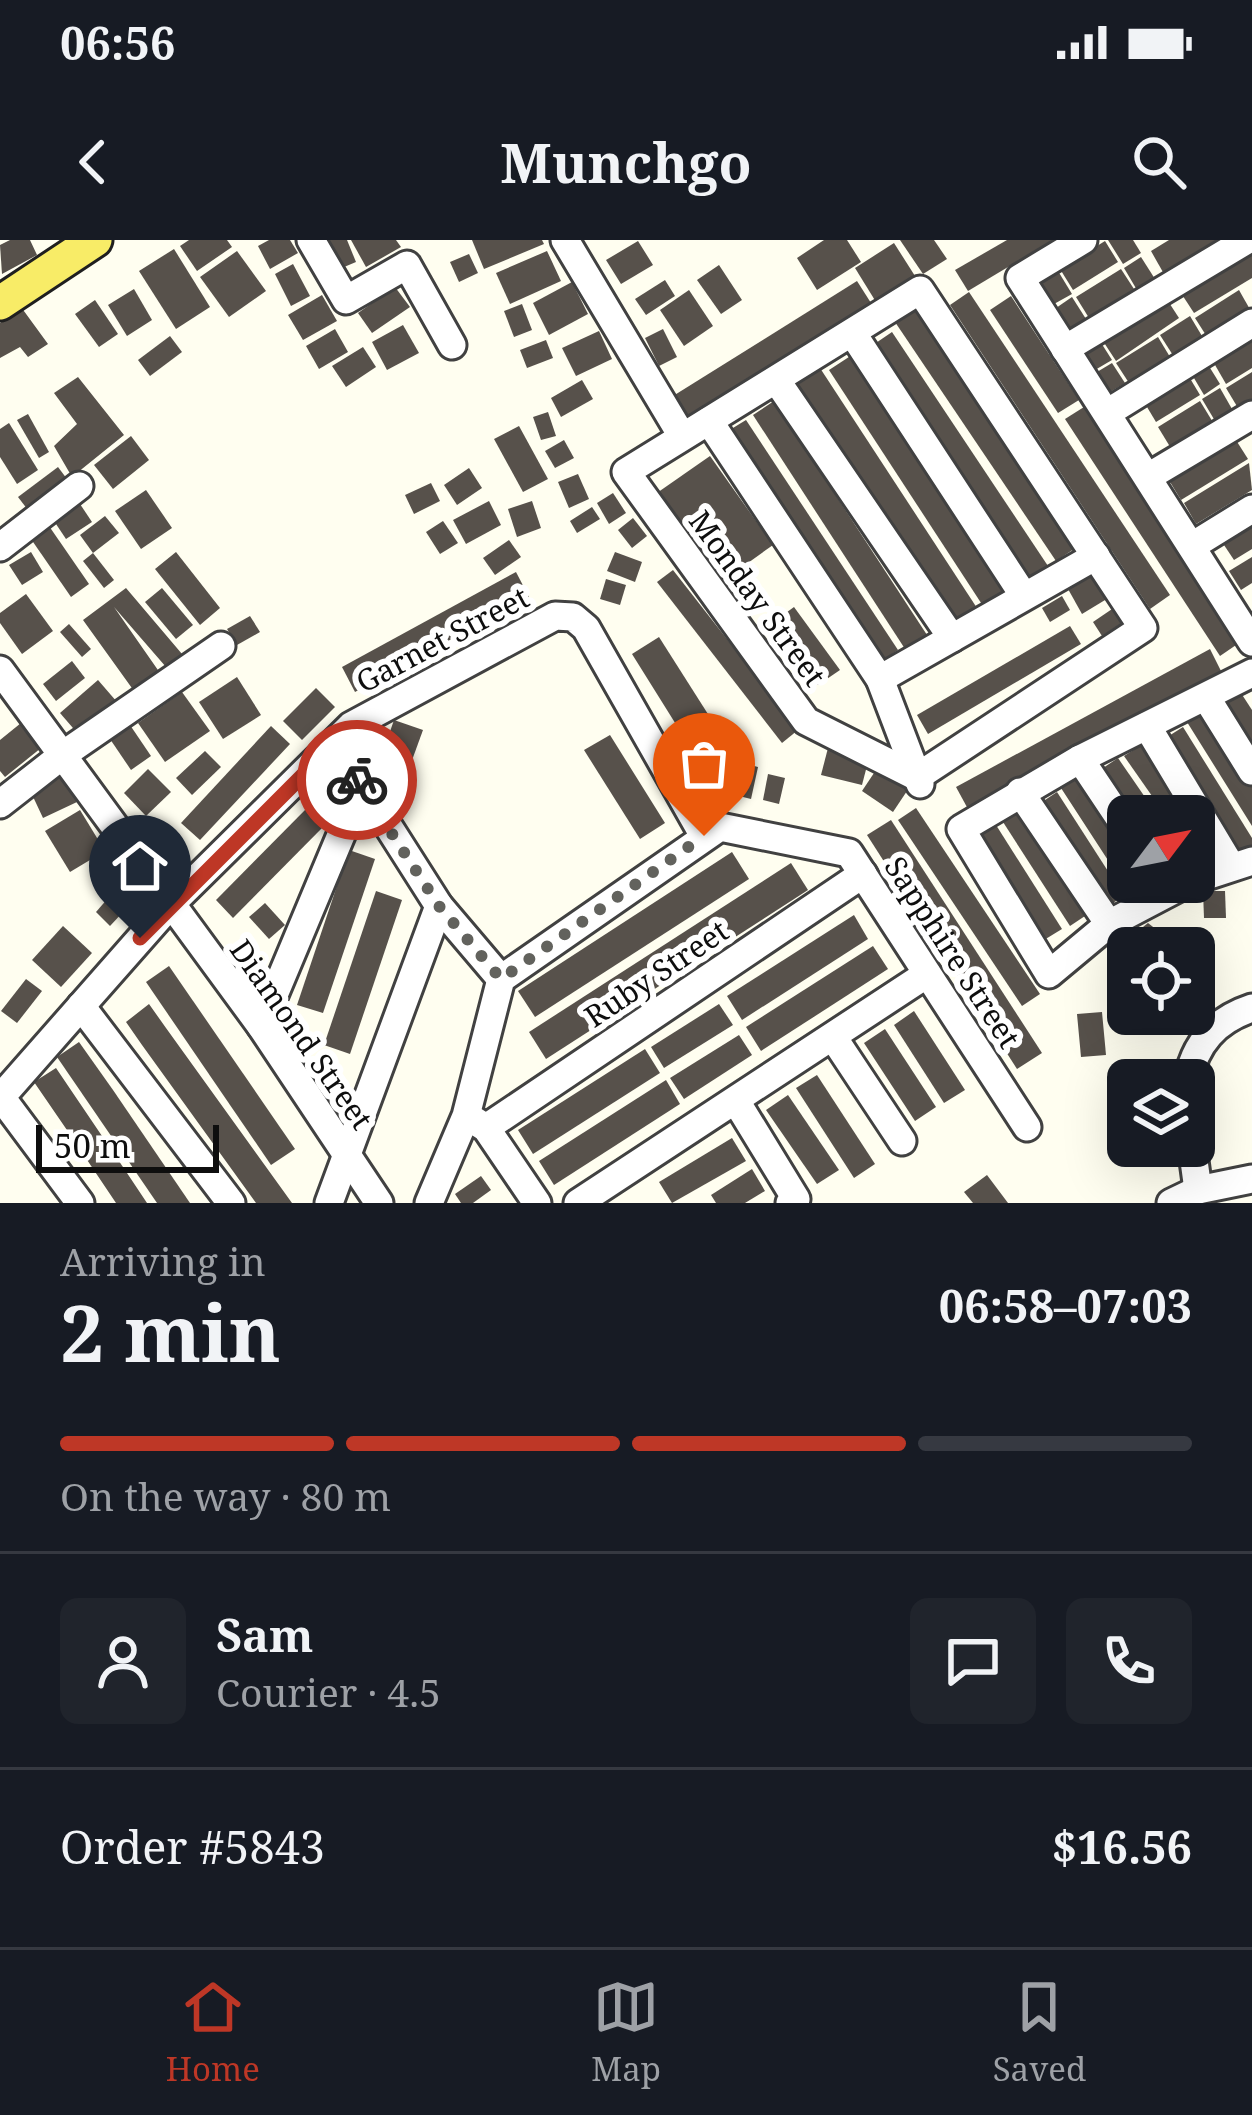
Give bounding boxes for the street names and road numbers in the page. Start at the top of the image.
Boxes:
street label: Monday Street [680,502,836,694]
street label: Garnet Street [349,576,535,702]
street label: Sapphire Street [876,848,1030,1056]
street label: Ruby Street [576,910,736,1036]
street label: Diamond Street [221,931,383,1137]

